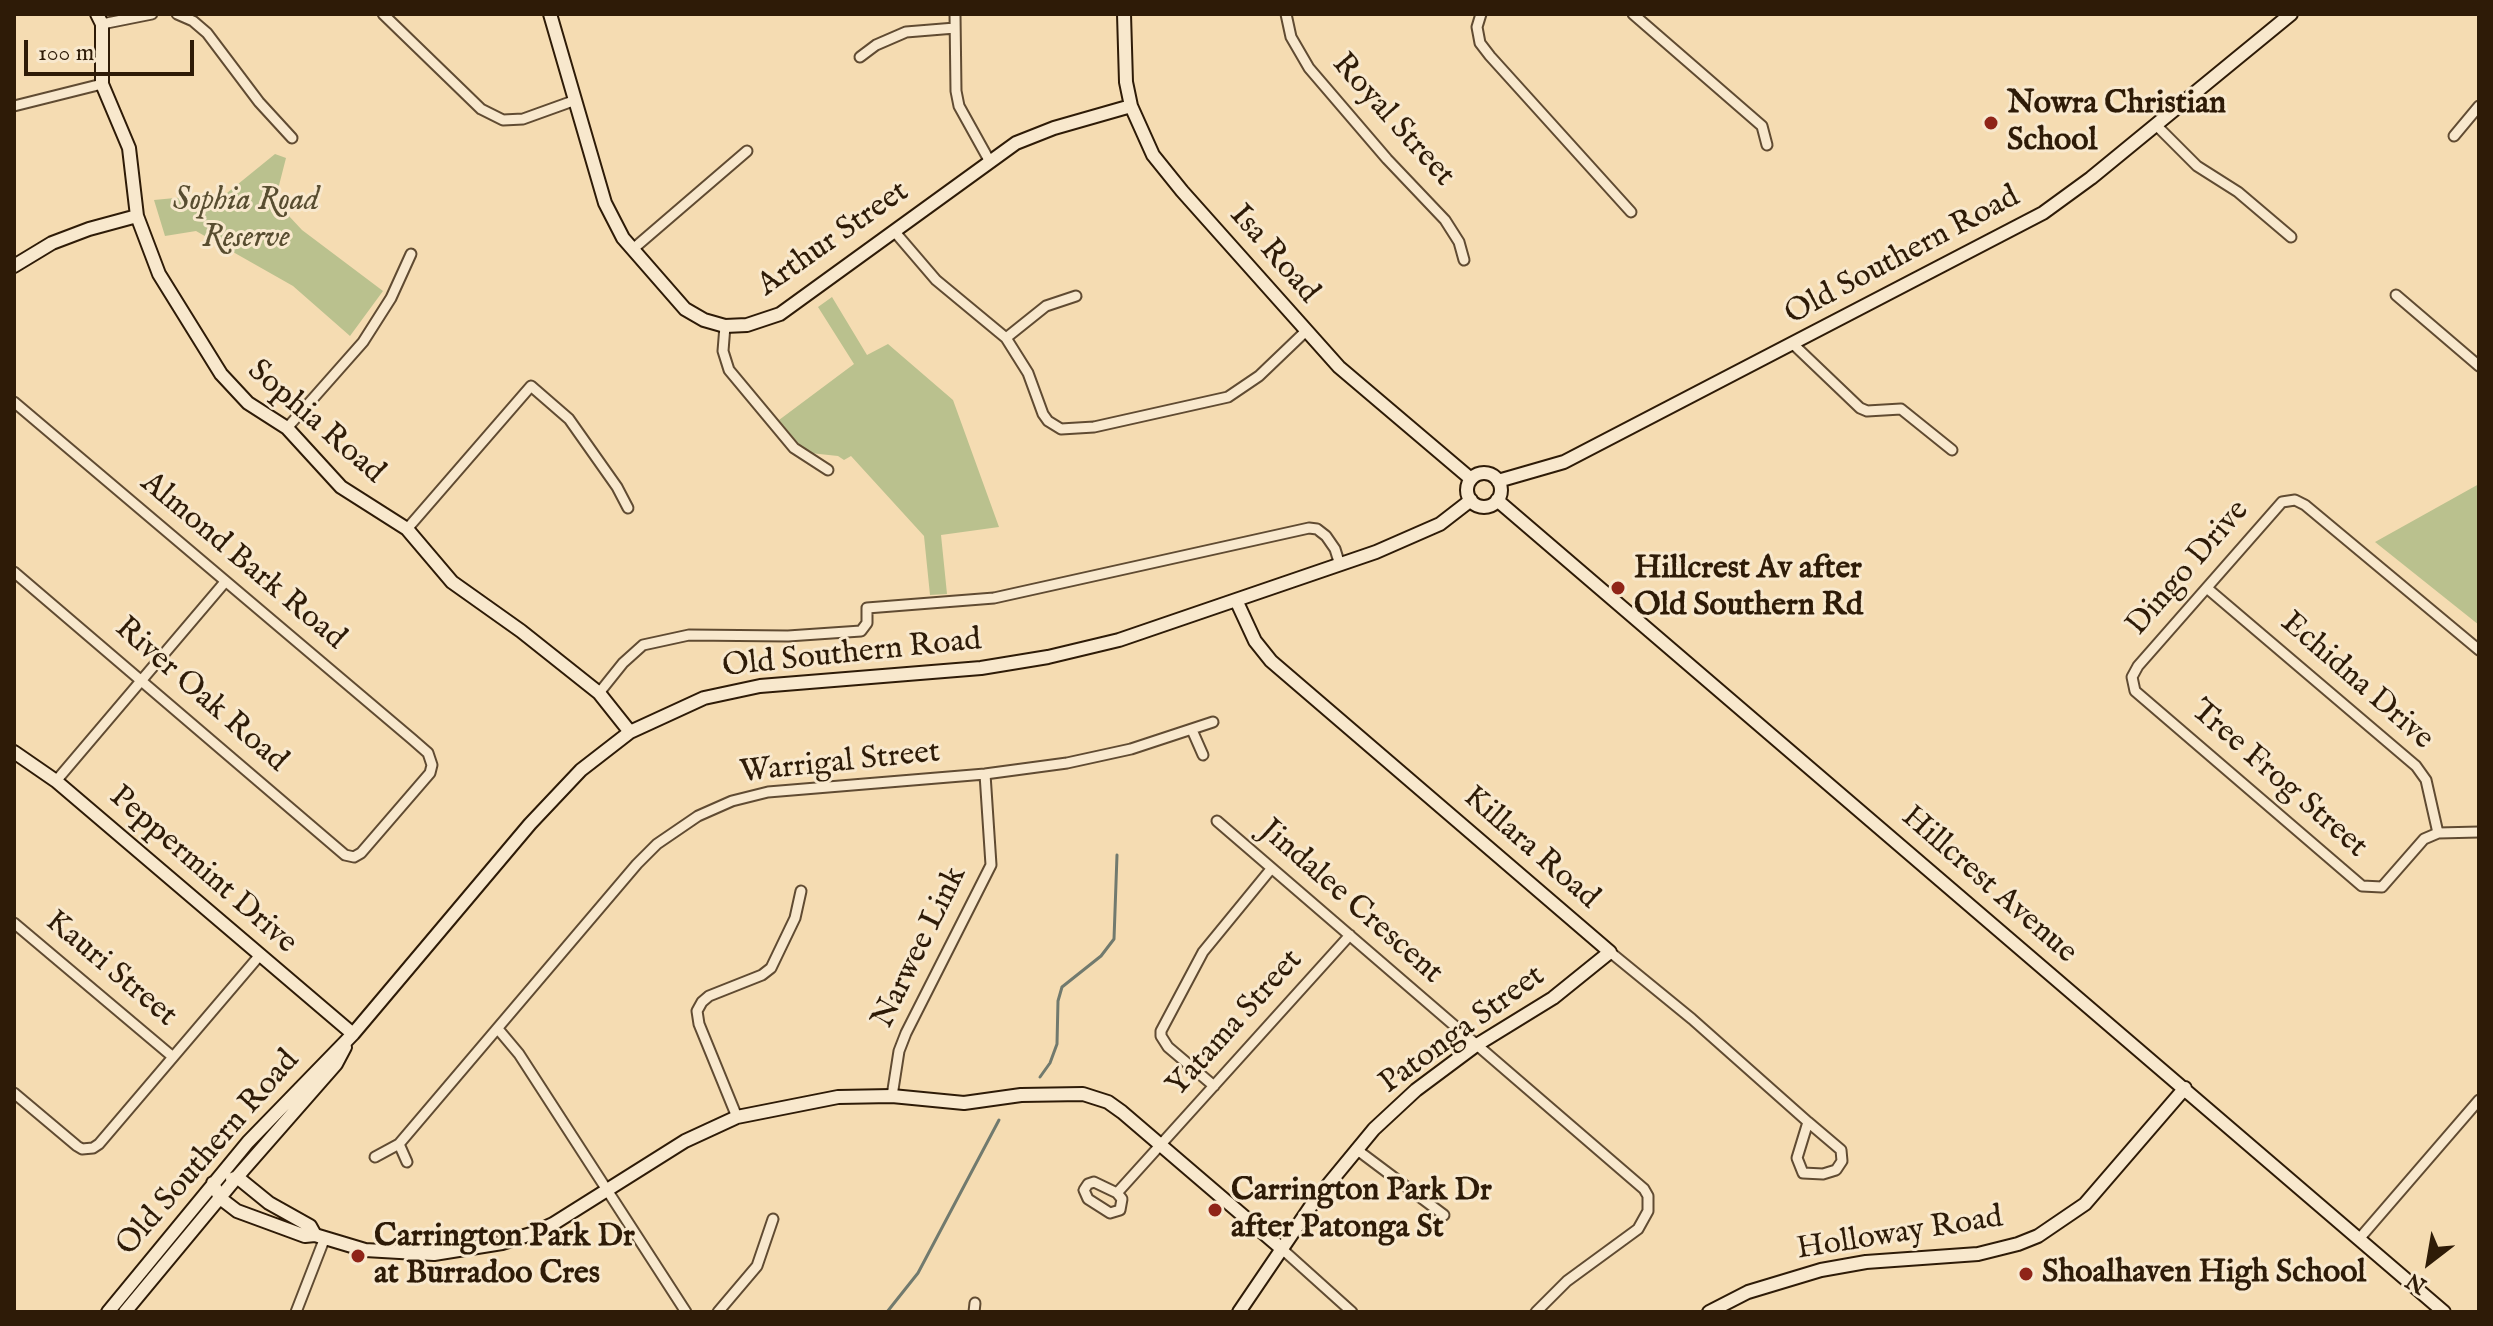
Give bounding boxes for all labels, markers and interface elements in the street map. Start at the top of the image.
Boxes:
scale bar [28,24,198,74]
text: 100 m [38,38,94,69]
street label: Royal Street [1322,47,1462,195]
place label: Nowra Christian School [2007,86,2226,161]
marker: Nowra Christian School [1982,114,2000,132]
street label: Arthur Street [751,174,917,306]
street label: Old Southern Road [1779,179,2027,335]
park label: Sophia Road Reserve [173,183,319,258]
street label: Isa Road [1220,198,1326,312]
street label: Sophia Road [238,353,392,493]
street label: Almond Bark Road [131,465,353,659]
street label: Dingo Drive [2120,493,2258,645]
place label: Hillcrest Av after Old Southern Rd [1634,551,1863,626]
marker: Hillcrest Av after Old Southern Rd [1609,579,1627,597]
street label: Echidna Drive [2271,605,2441,759]
street label: River Oak Road [106,610,294,782]
street label: Old Southern Road [721,622,983,688]
street label: Tree Frog Street [2182,693,2374,867]
street label: Warrigal Street [738,734,942,794]
street label: Peppermint Drive [100,779,304,963]
street label: Killara Road [1454,779,1606,919]
street label: Hillcrest Avenue [1892,799,2084,973]
street label: Jindalee Crescent [1250,813,1450,993]
street label: Narwee Link [865,861,977,1035]
street label: Kauri Street [36,904,184,1036]
street label: Yatama Street [1160,943,1312,1105]
street label: Patonga Street [1373,958,1553,1104]
street label: Old Southern Road [109,1043,309,1265]
place label: Carrington Park Dr after Patonga St [1231,1173,1492,1248]
street label: Holloway Road [1794,1200,2006,1270]
marker: Carrington Park Dr after Patonga St [1206,1201,1224,1219]
place label: Carrington Park Dr at Burradoo Cres [374,1219,635,1294]
north arrow [2389,1222,2469,1302]
marker: Carrington Park Dr at Burradoo Cres [349,1247,367,1265]
place label: Shoalhaven High School [2042,1255,2366,1293]
marker: Shoalhaven High School [2017,1265,2035,1283]
text: N [2401,1266,2432,1299]

